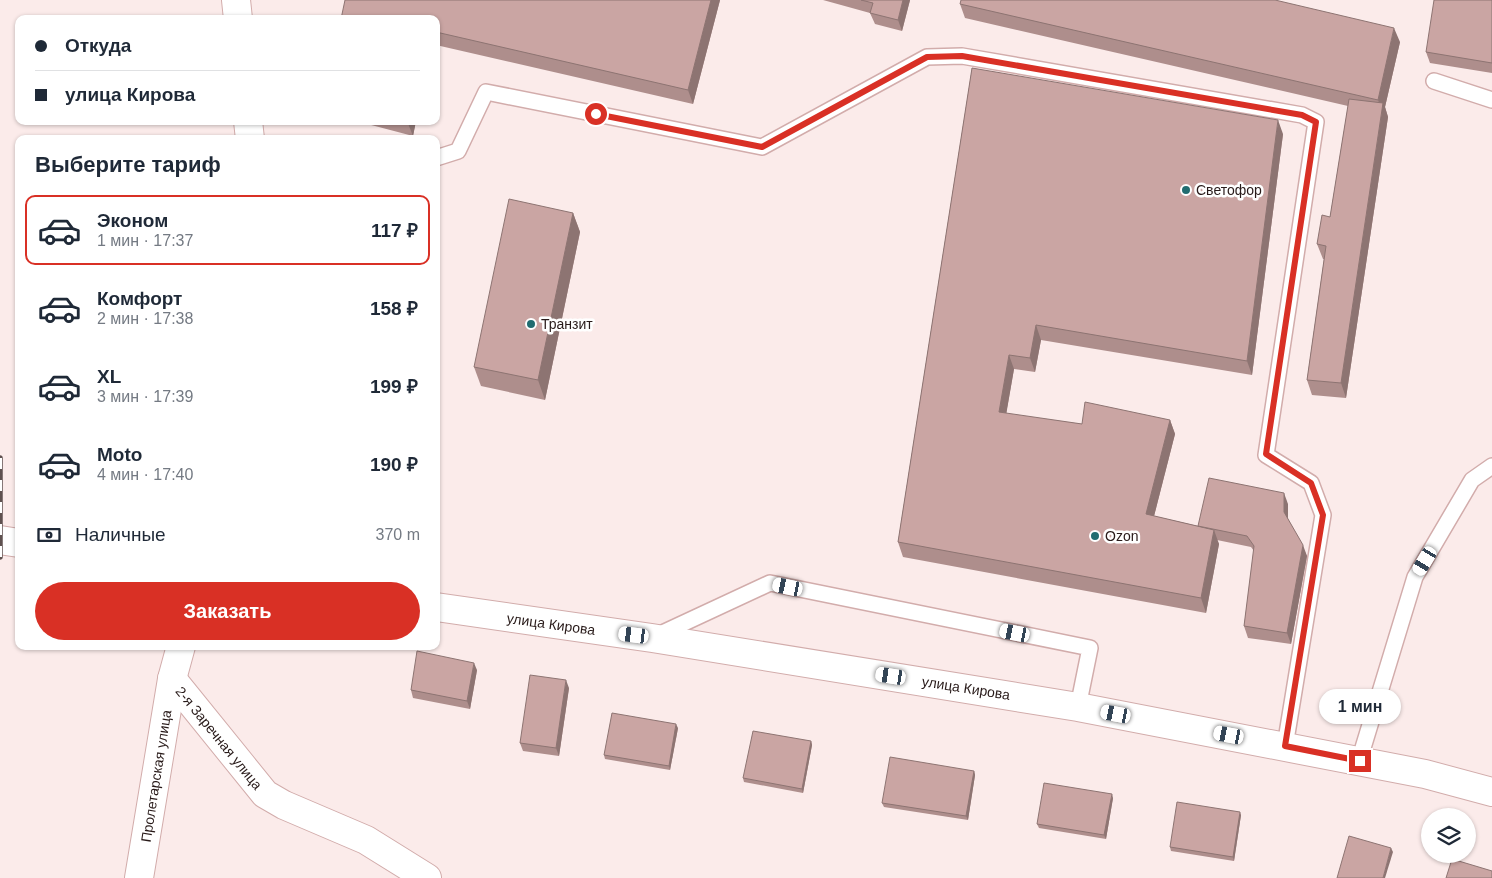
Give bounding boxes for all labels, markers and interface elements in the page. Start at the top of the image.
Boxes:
text: Откуда [65,35,131,56]
text: улица Кирова [65,84,195,105]
route start [585,103,607,125]
text: Выберите тариф [35,152,221,177]
place label: Светофор [1196,182,1262,198]
marker: Светофор [1180,184,1192,196]
icon: car [37,208,82,253]
text: Эконом [97,210,168,231]
text: 117 ₽ [371,220,418,241]
text: 1 мин · 17:37 [97,232,193,249]
icon: car [37,286,82,331]
text: Комфорт [97,288,182,309]
text: 158 ₽ [370,298,418,319]
text: 2 мин · 17:38 [97,310,193,327]
place label: Транзит [541,316,593,332]
marker: Транзит [525,318,537,330]
icon: car [37,364,82,409]
text: XL [97,366,121,387]
text: 199 ₽ [370,376,418,397]
text: 3 мин · 17:39 [97,388,193,405]
icon: car [37,442,82,487]
text: Moto [97,444,142,465]
text: 190 ₽ [370,454,418,475]
text: 4 мин · 17:40 [97,466,193,483]
icon: cash [35,521,63,549]
text: Наличные [75,524,166,545]
text: 370 m [376,526,420,543]
place label: Ozon [1105,528,1138,544]
marker: Ozon [1089,530,1101,542]
car [1410,544,1439,578]
car [771,577,804,597]
button: Заказать [35,582,420,640]
street label: улица Кирова [506,610,596,638]
car [998,623,1031,643]
car [618,626,649,644]
car [875,666,906,686]
street label: улица Кирова [921,673,1011,703]
street label: 2-я Заречная улица [172,683,266,793]
callout: 1 мин [1319,688,1401,724]
text: 1 мин [1338,698,1382,715]
car [1099,704,1132,724]
street label: Пролетарская улица [138,708,174,843]
car [1212,725,1245,745]
route end [1349,750,1371,772]
map controls [1421,808,1476,863]
button: layers [1421,808,1476,863]

